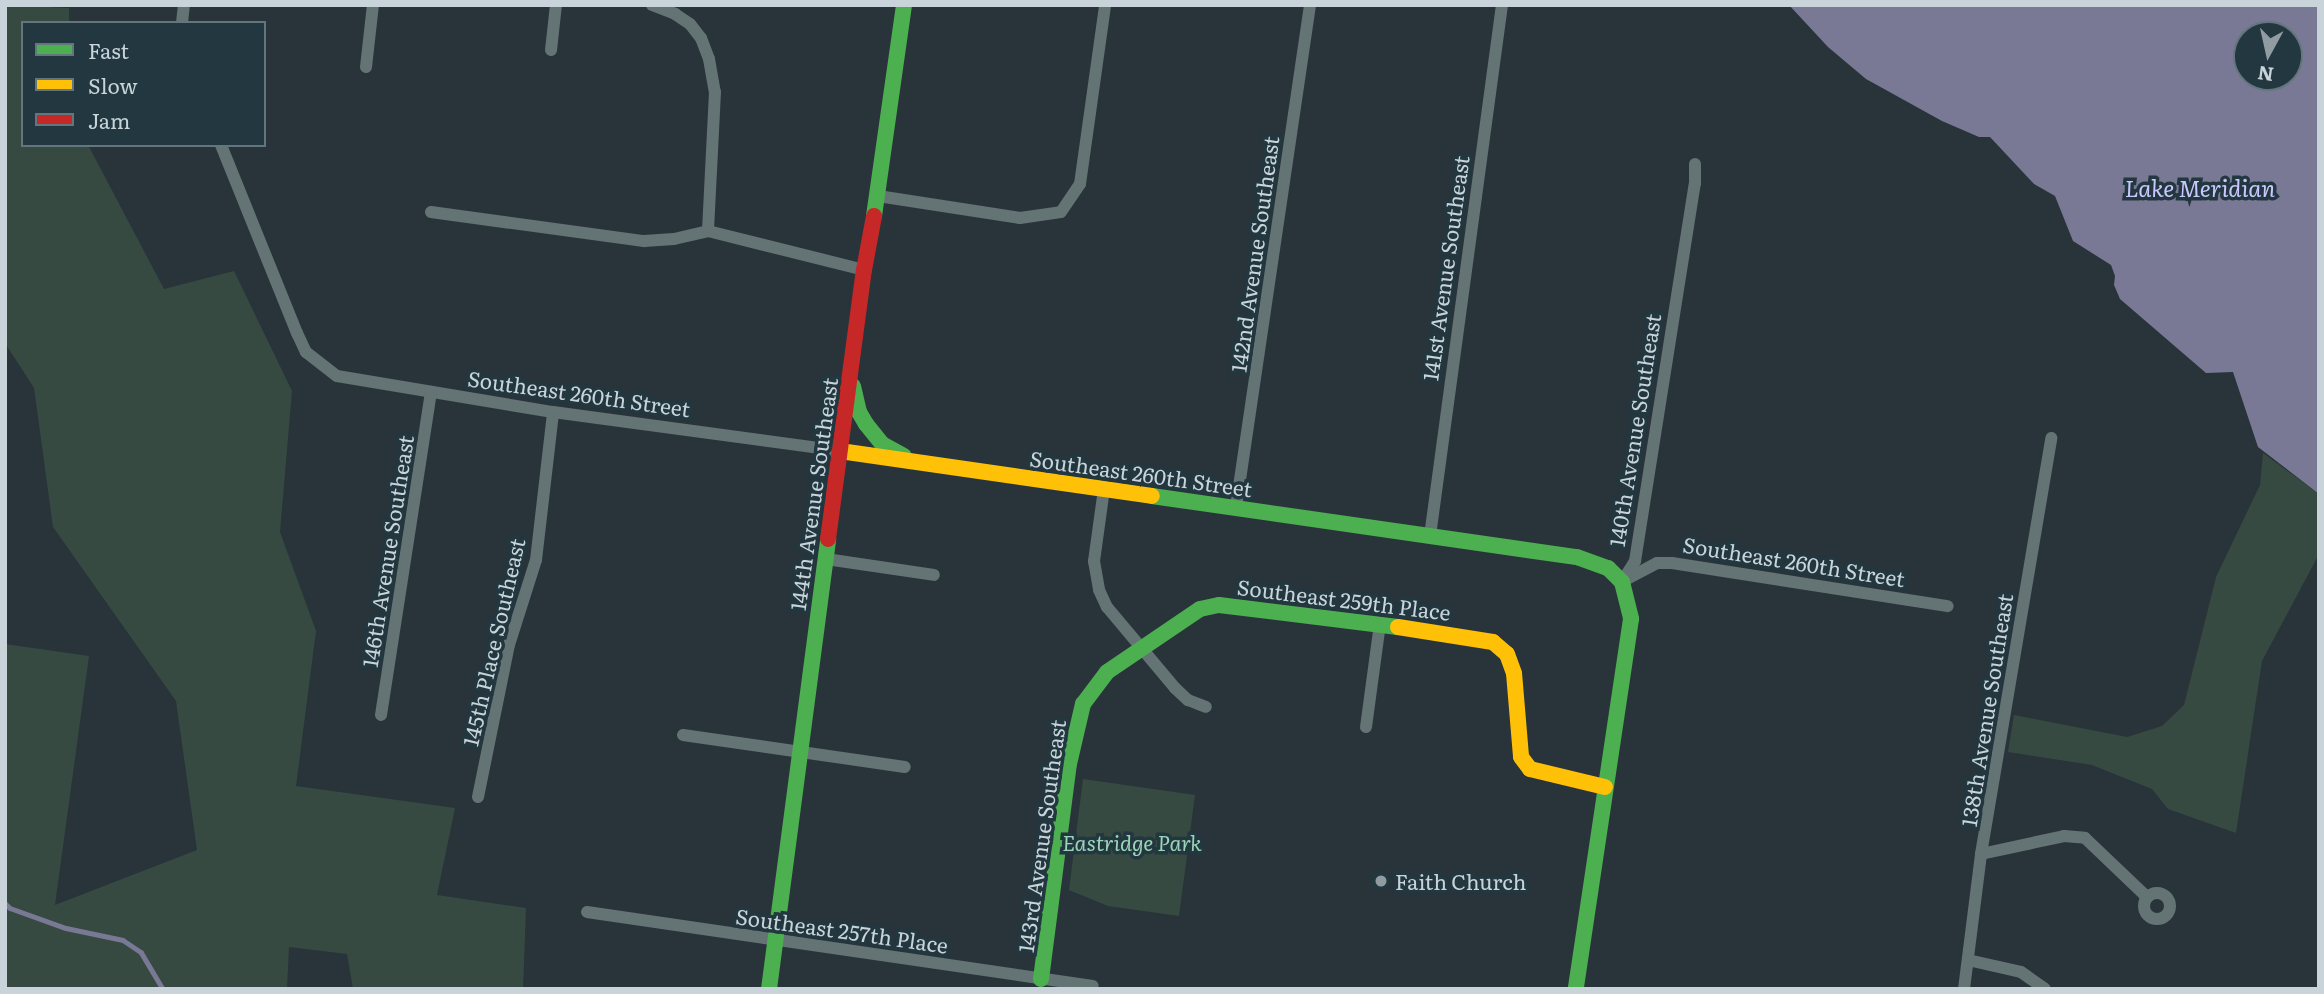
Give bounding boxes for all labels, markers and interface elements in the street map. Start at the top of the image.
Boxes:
legend [21,21,266,147]
north arrow [2233,21,2303,91]
text: Fast [88,34,129,65]
text: N [2256,60,2275,90]
text: Slow [88,69,138,100]
text: Jam [88,104,130,135]
street label: 142nd Avenue Southeast [1225,134,1283,374]
street label: 141st Avenue Southeast [1417,154,1473,382]
water label: Lake Meridian [2125,173,2275,201]
street label: 140th Avenue Southeast [1603,312,1665,548]
street label: Southeast 260th Street [466,365,692,421]
street label: 144th Avenue Southeast [784,376,842,612]
street label: 146th Avenue Southeast [356,433,418,669]
street label: Southeast 260th Street [1028,445,1254,501]
street label: Southeast 260th Street [1681,531,1907,591]
street label: 145th Place Southeast [457,536,529,748]
street label: Southeast 259th Place [1236,573,1452,625]
street label: 138th Avenue Southeast [1955,592,2017,828]
street label: 143rd Avenue Southeast [1012,718,1070,954]
park label: Eastridge Park [1062,829,1202,855]
place label: Faith Church [1395,868,1526,894]
marker: Faith Church [1373,873,1389,889]
street label: Southeast 257th Place [734,903,950,957]

